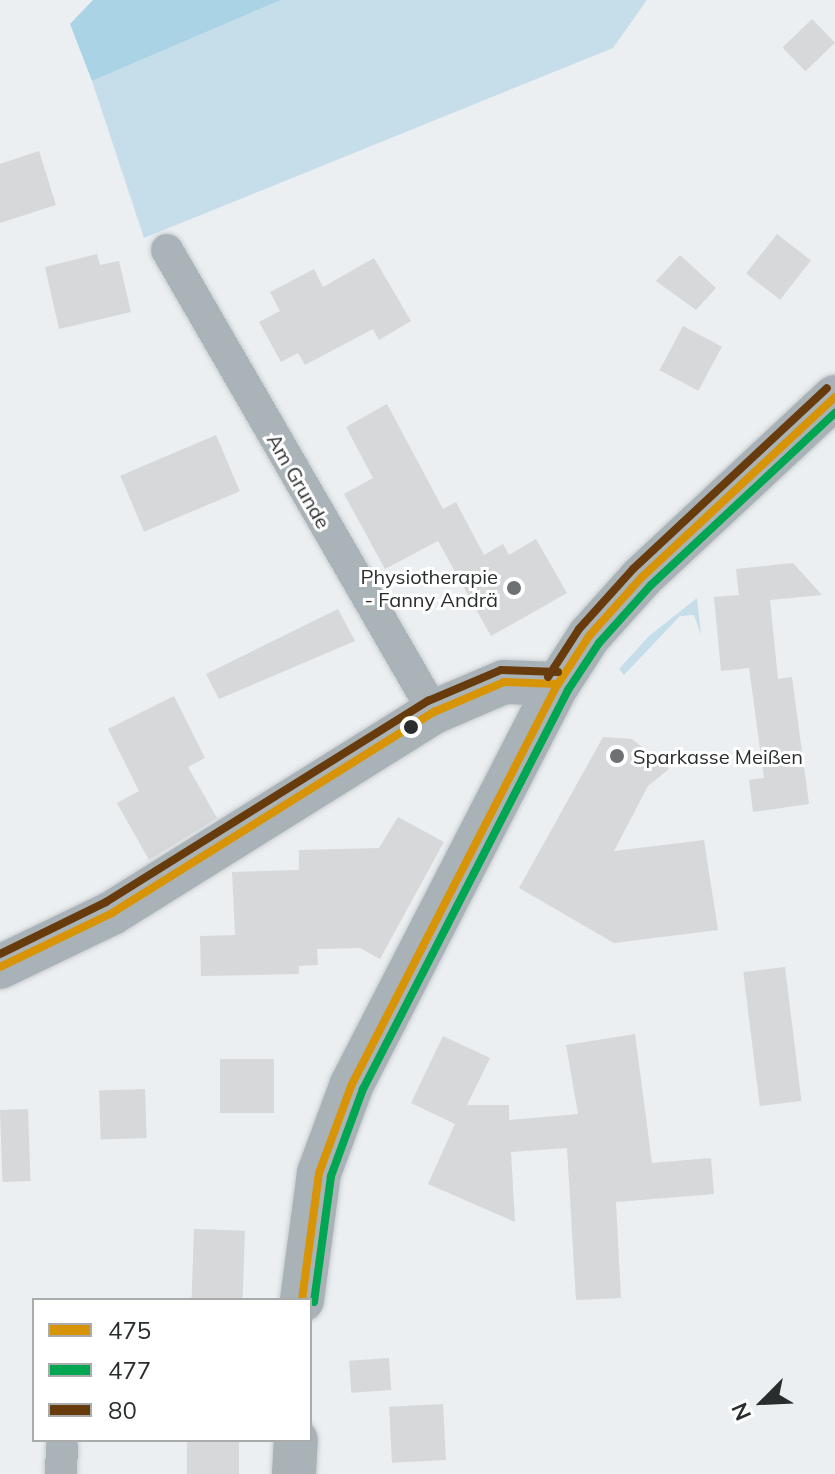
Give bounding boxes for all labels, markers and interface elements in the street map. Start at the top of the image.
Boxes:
street label: Am Grunde [262,429,336,533]
place label: Physiotherapie - Fanny Andrä [361,564,498,611]
marker: Physiotherapie - Fanny Andrä [505,579,523,597]
unlabelled marker [403,719,419,735]
place label: Sparkasse Meißen [633,744,803,768]
marker: Sparkasse Meißen [608,747,626,765]
legend [32,1298,312,1442]
text: 475 [108,1315,151,1345]
text: 477 [108,1355,151,1385]
north arrow [723,1362,803,1442]
text: 80 [108,1395,137,1425]
text: N [725,1398,757,1425]

